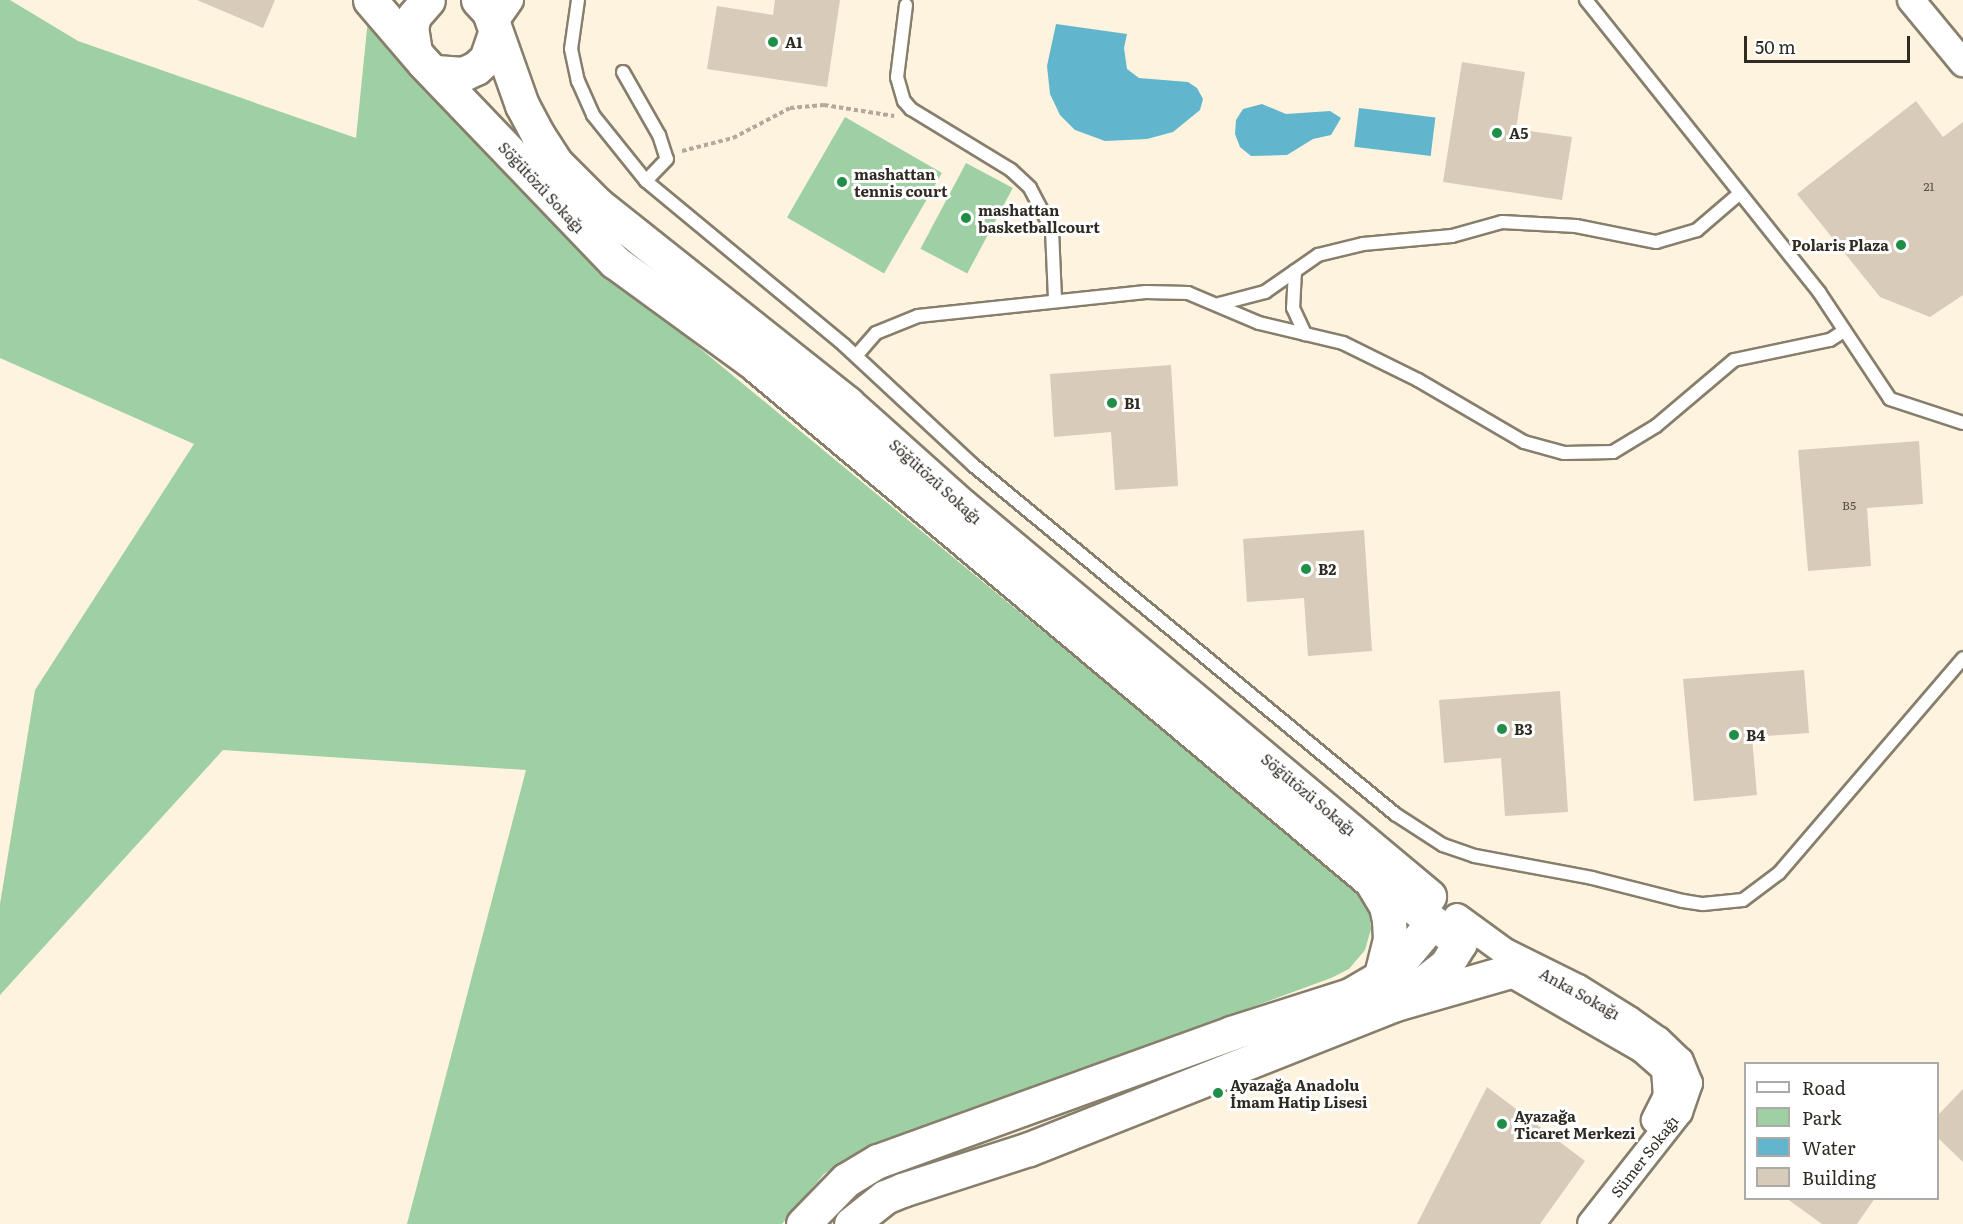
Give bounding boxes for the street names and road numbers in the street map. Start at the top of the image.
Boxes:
street label: Söğütözü Sokağı [495,138,589,236]
street label: Söğütözü Sokağı [886,435,986,527]
street label: Söğütözü Sokağı [1258,749,1360,839]
street label: Anka Sokağı [1537,964,1623,1022]
street label: Sümer Sokağı [1607,1112,1681,1200]

